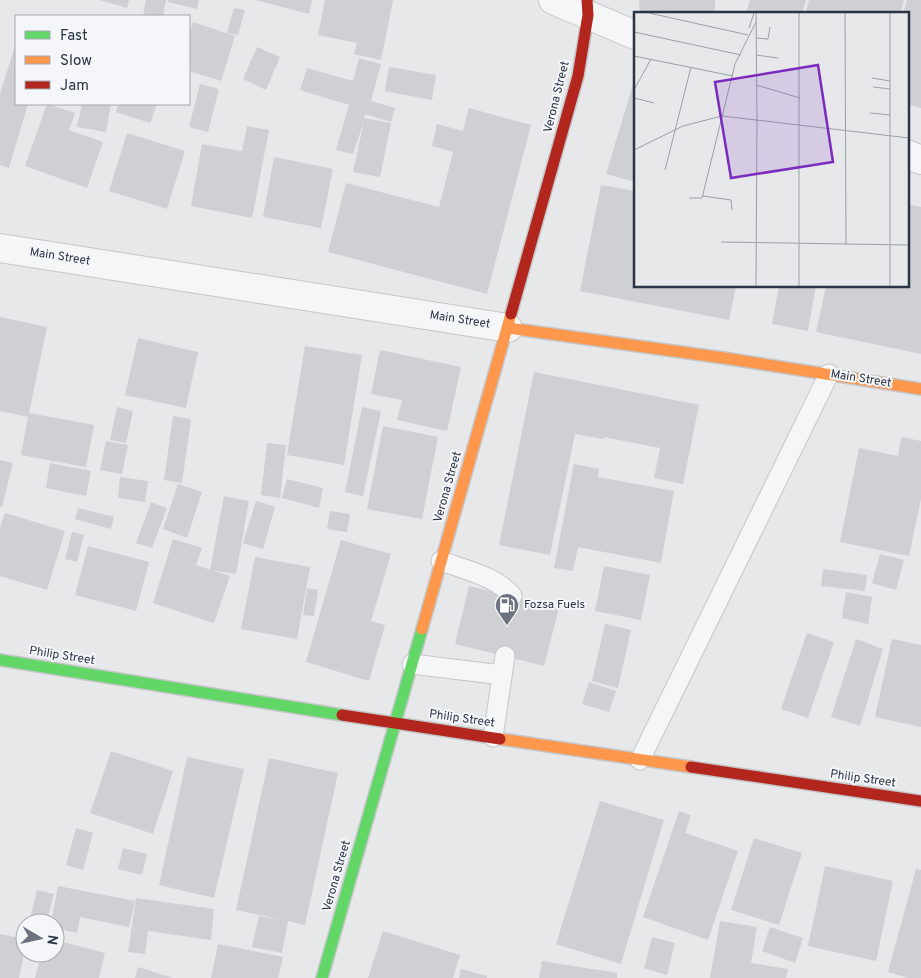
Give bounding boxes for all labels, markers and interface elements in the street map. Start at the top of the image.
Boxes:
inset map [634,12,908,288]
legend [15,15,190,105]
text: Fast [60,27,88,46]
text: Slow [60,52,92,71]
street label: Verona Street [540,60,574,134]
text: Jam [60,77,89,96]
street label: Main Street [28,244,92,270]
street label: Main Street [428,307,492,333]
street label: Main Street [829,366,893,392]
street label: Verona Street [430,450,466,524]
fuel station icon: Fozsa Fuels [494,592,520,626]
place label: Fozsa Fuels [524,597,585,613]
street label: Philip Street [28,643,96,669]
street label: Philip Street [428,706,496,732]
street label: Philip Street [829,766,897,792]
street label: Verona Street [319,839,355,913]
north arrow [15,913,65,963]
text: N [42,933,61,946]

